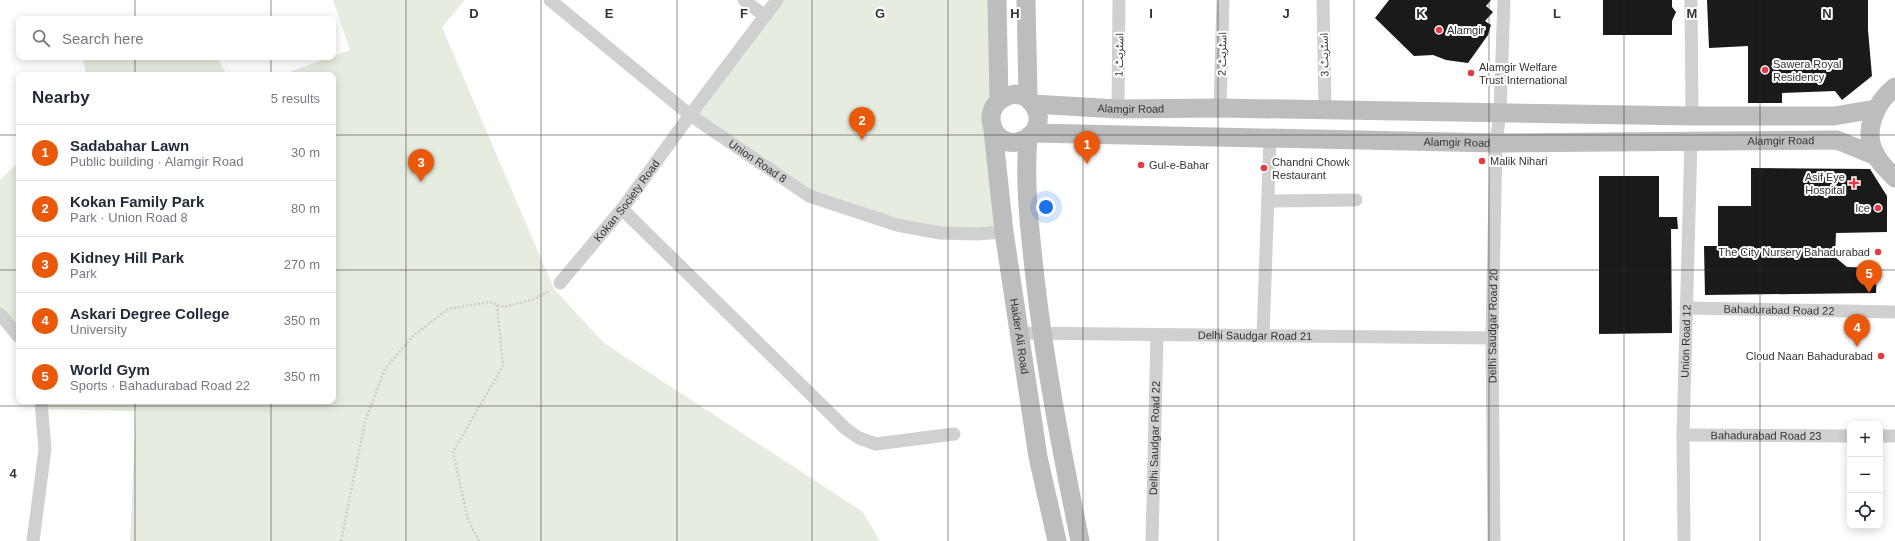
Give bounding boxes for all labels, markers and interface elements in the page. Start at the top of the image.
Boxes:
text: D [469,6,479,21]
text: E [605,6,614,21]
text: F [740,6,748,21]
text: G [875,6,885,21]
text: H [1010,6,1020,21]
text: I [1149,6,1153,21]
text: J [1282,6,1290,21]
text: K [1416,6,1426,21]
text: L [1553,6,1561,21]
text: M [1687,6,1697,21]
text: N [1822,6,1832,21]
search box [16,16,336,60]
place label: Alamgir [1447,24,1485,36]
marker: Alamgir [1434,25,1444,35]
icon: search [30,27,52,49]
text: Search here [62,30,144,47]
street label: اسٹریٹ 2 [1216,32,1229,76]
street label: اسٹریٹ 1 [1113,33,1126,77]
street label: اسٹریٹ 3 [1318,33,1331,77]
place label: Sawera Royal Residency [1773,58,1841,83]
place label: Alamgir Welfare Trust International [1479,61,1567,86]
marker: Sawera Royal Residency [1760,65,1770,75]
marker: Alamgir Welfare Trust International [1466,68,1476,78]
text: Nearby [32,88,90,107]
text: 5 results [271,91,320,106]
street label: Alamgir Road [1097,102,1164,115]
pin: 2 [849,107,875,140]
pin: 1 [1074,131,1100,164]
street label: Alamgir Road [1747,134,1814,147]
street label: Alamgir Road [1423,135,1490,149]
text: Sadabahar Lawn [70,137,189,154]
street label: Union Road 8 [726,137,789,185]
text: 1 [41,145,49,160]
text: 30 m [291,145,320,160]
pin: 3 [408,149,434,182]
text: Public building · Alamgir Road [70,154,243,169]
place label: Malik Nihari [1490,155,1547,167]
place label: Chandni Chowk Restaurant [1272,156,1350,181]
marker: Malik Nihari [1477,156,1487,166]
street label: Kokan Society Road [591,157,662,244]
place label: Gul-e-Bahar [1149,159,1209,171]
marker: Gul-e-Bahar [1136,160,1146,170]
marker: Chandni Chowk Restaurant [1259,163,1269,173]
place label: Asif Eye Hospital [1805,171,1845,196]
marker: Asif Eye Hospital [1848,177,1860,189]
text: Kokan Family Park [70,193,204,210]
your location [1036,197,1056,217]
text: 2 [41,201,49,216]
text: 80 m [291,201,320,216]
place label: Ice [1855,202,1870,214]
marker: Ice [1873,203,1883,213]
text: Park · Union Road 8 [70,210,188,225]
place label: The City Nursery Bahadurabad [1718,246,1870,258]
marker: The City Nursery Bahadurabad [1873,247,1883,257]
text: Kidney Hill Park [70,249,184,266]
text: 3 [41,257,49,272]
text: 270 m [284,257,320,272]
pin: 5 [1856,260,1882,293]
text: Park [70,266,97,281]
street label: Delhi Saudgar Road 20 [1486,269,1499,383]
street label: Haider Ali Road [1008,297,1031,375]
street label: Bahadurabad Road 22 [1723,303,1835,317]
street label: Union Road 12 [1679,304,1693,378]
text: Askari Degree College [70,305,229,322]
text: 4 [41,313,49,328]
text: 350 m [284,313,320,328]
pin: 4 [1844,314,1870,347]
text: University [70,322,127,337]
street label: Delhi Saudgar Road 21 [1198,329,1312,342]
place label: Cloud Naan Bahadurabad [1746,350,1873,362]
marker: Cloud Naan Bahadurabad [1876,351,1886,361]
text: World Gym [70,361,150,378]
text: 5 [41,369,49,384]
text: 350 m [284,369,320,384]
text: Sports · Bahadurabad Road 22 [70,378,250,393]
street label: Delhi Saudgar Road 22 [1147,381,1162,495]
map controls [1847,421,1883,529]
button: + [1847,421,1883,457]
street label: Bahadurabad Road 23 [1711,429,1821,442]
button: − [1847,457,1883,493]
text: 4 [9,466,17,481]
button: locate [1847,493,1883,529]

